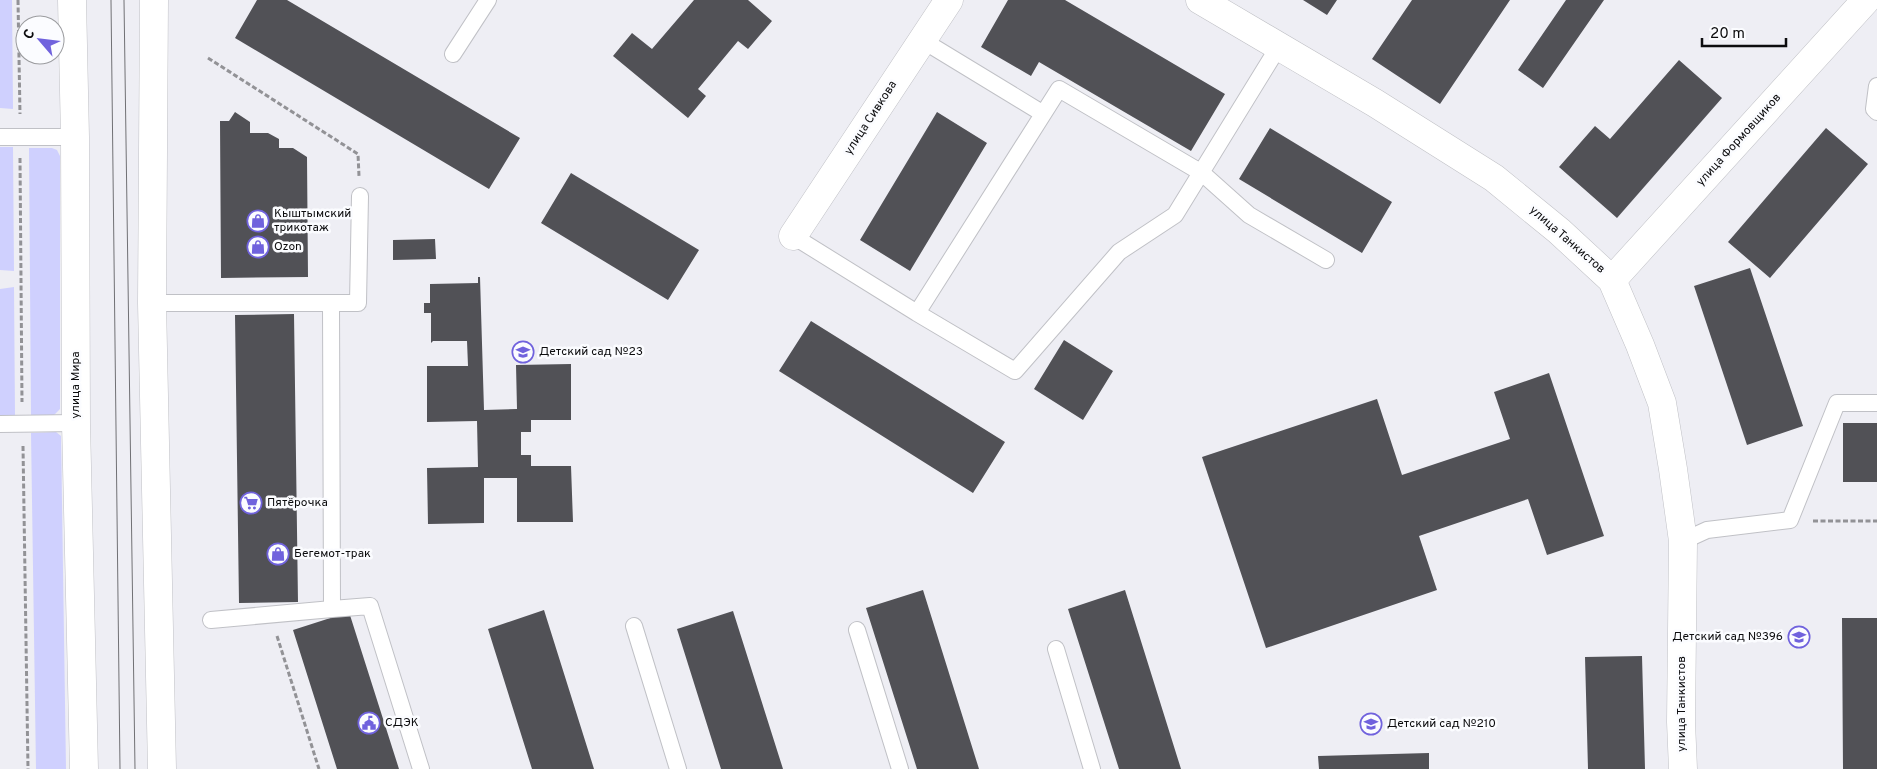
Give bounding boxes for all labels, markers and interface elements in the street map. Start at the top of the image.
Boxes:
north arrow [15,15,65,65]
scale bar [1702,15,1786,47]
text: 20 m [1710,25,1745,44]
text: С [20,27,39,43]
street label: улица Сивкова [841,78,901,158]
street label: улица Формовщиков [1693,90,1785,190]
street label: улица Танкистов [1526,203,1608,277]
place label: Кыштымский трикотаж [274,206,351,236]
shop icon: Кыштымский трикотаж [246,209,270,233]
shop icon: Ozon [246,235,270,259]
place label: Ozon [274,239,302,255]
school or university icon: Детский сад №23 [511,340,535,364]
place label: Детский сад №23 [539,344,643,360]
street label: улица Мира [68,351,84,419]
supermarket icon: Пятёрочка [239,491,263,515]
place label: Пятёрочка [267,495,328,511]
shop icon: Бегемот-трак [266,542,290,566]
place label: Бегемот-трак [294,546,371,562]
school or university icon: Детский сад №396 [1787,625,1811,649]
place label: Детский сад №396 [1672,629,1783,645]
street label: улица Танкистов [1674,656,1690,752]
public building icon: СДЭК [357,711,381,735]
school or university icon: Детский сад №210 [1359,712,1383,736]
place label: СДЭК [385,715,419,731]
place label: Детский сад №210 [1387,716,1496,732]

